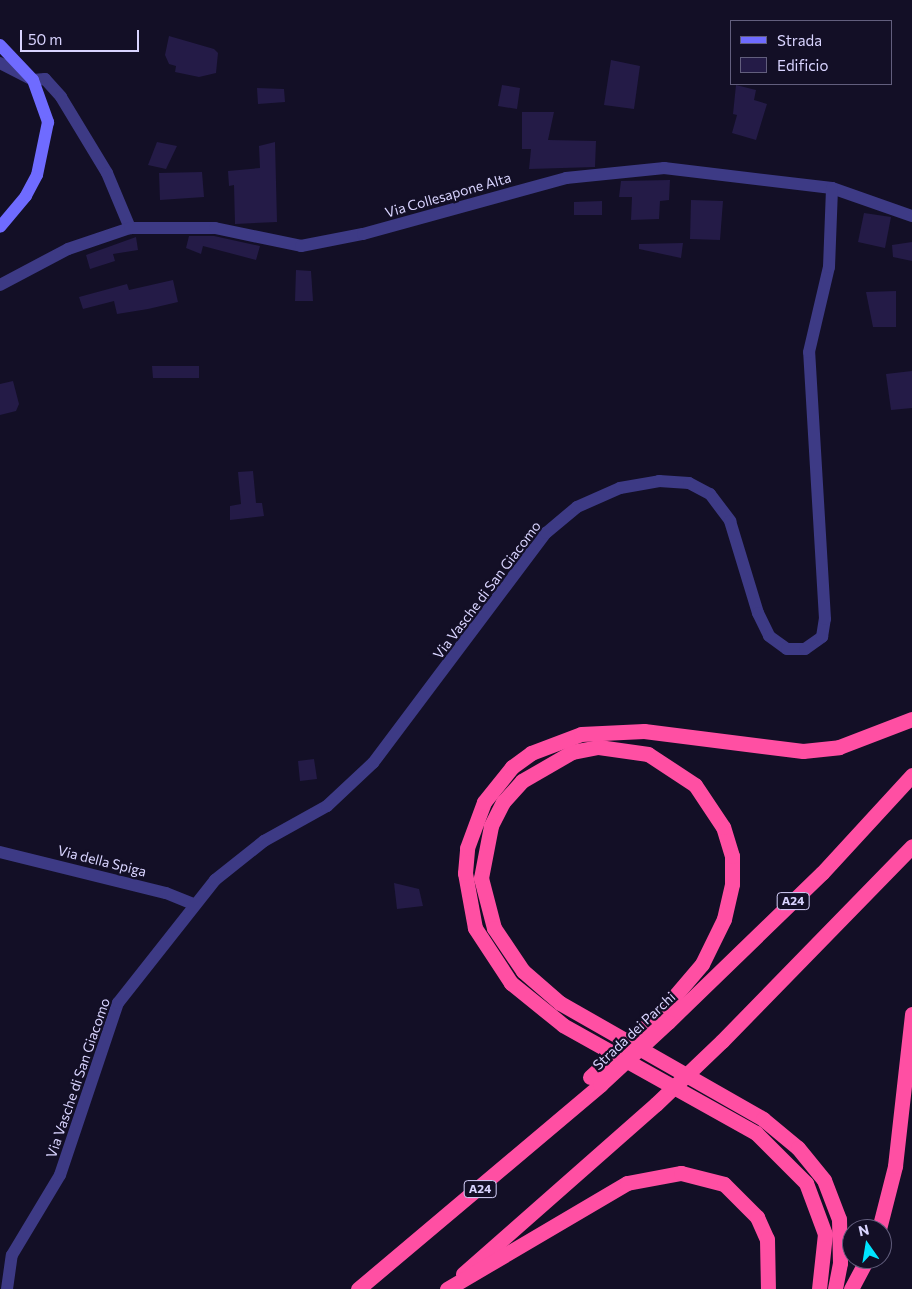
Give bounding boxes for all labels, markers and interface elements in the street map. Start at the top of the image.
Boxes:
scale bar [22,20,141,52]
legend [730,20,892,85]
text: 50 m [28,30,62,48]
text: Strada [777,31,822,49]
text: Edificio [777,56,828,74]
street label: Via Collesapone Alta [383,169,513,221]
street label: Via Vasche di San Giacomo [430,518,544,662]
street label: Via della Spiga [56,842,148,880]
road number: A24 [776,891,810,910]
street label: Strada dei Parchi [589,989,679,1073]
street label: Via Vasche di San Giacomo [43,996,113,1160]
road number: A24 [462,1180,498,1198]
north arrow [842,1219,892,1269]
text: N [857,1220,871,1239]

